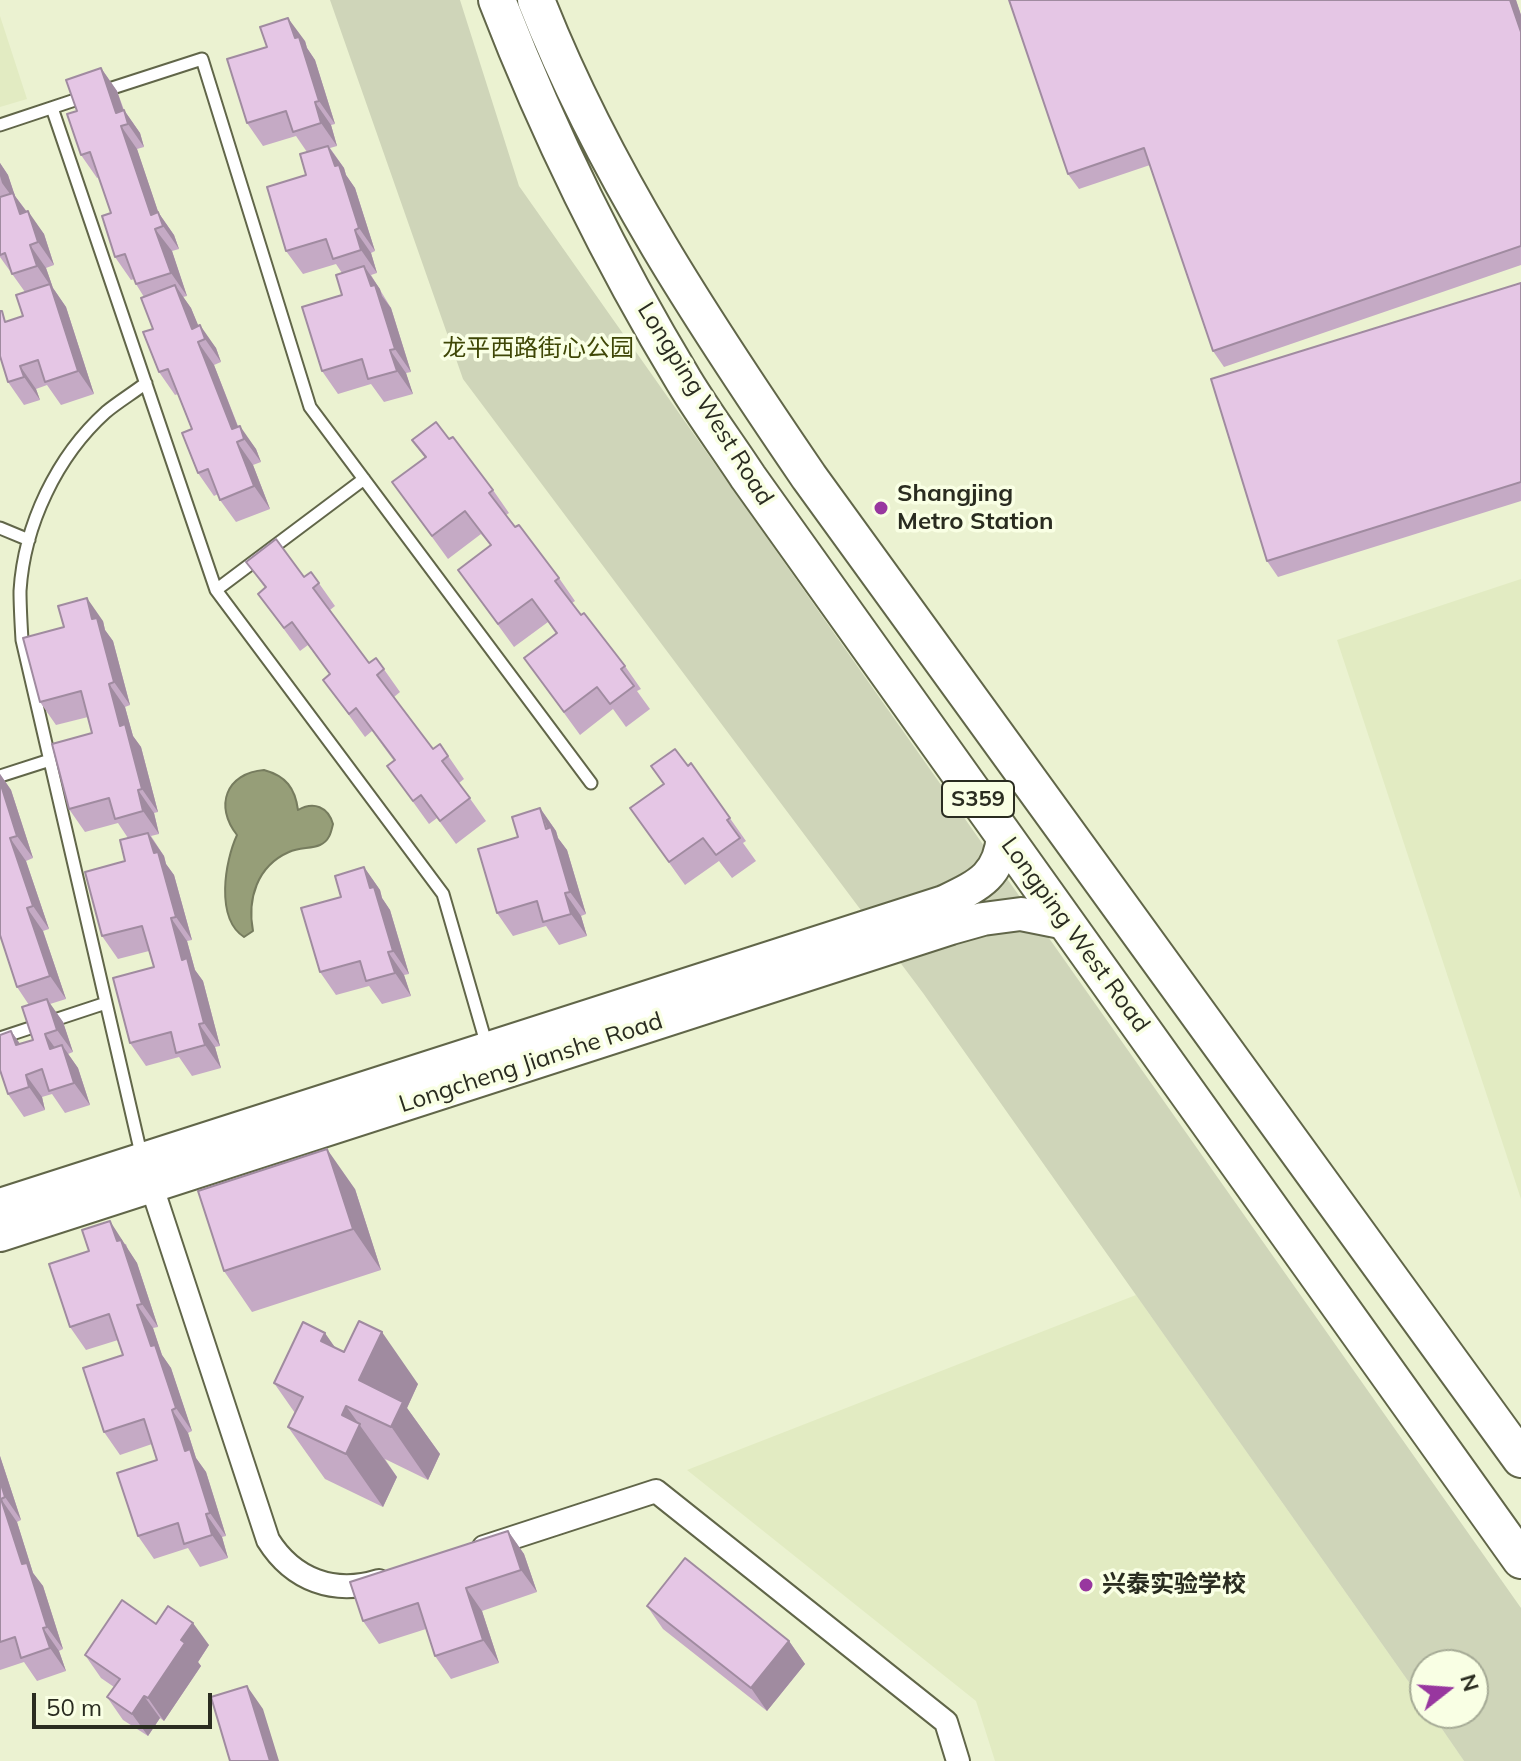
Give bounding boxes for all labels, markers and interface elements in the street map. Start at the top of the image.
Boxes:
street label: Longping West Road [631,297,779,511]
park label: 龙平西路街心公园 [442,335,634,363]
place label: Shangjing Metro Station [897,480,1053,536]
marker: Shangjing Metro Station [872,499,890,517]
road number: S359 [942,781,1014,817]
street label: Longping West Road [995,832,1155,1038]
street label: Longcheng Jianshe Road [396,1007,666,1119]
place label: 兴泰实验学校 [1102,1571,1246,1599]
marker: 兴泰实验学校 [1077,1576,1095,1594]
north arrow [1409,1649,1489,1729]
text: N [1454,1671,1486,1695]
scale bar [36,1677,216,1727]
text: 50 m [46,1692,102,1722]

